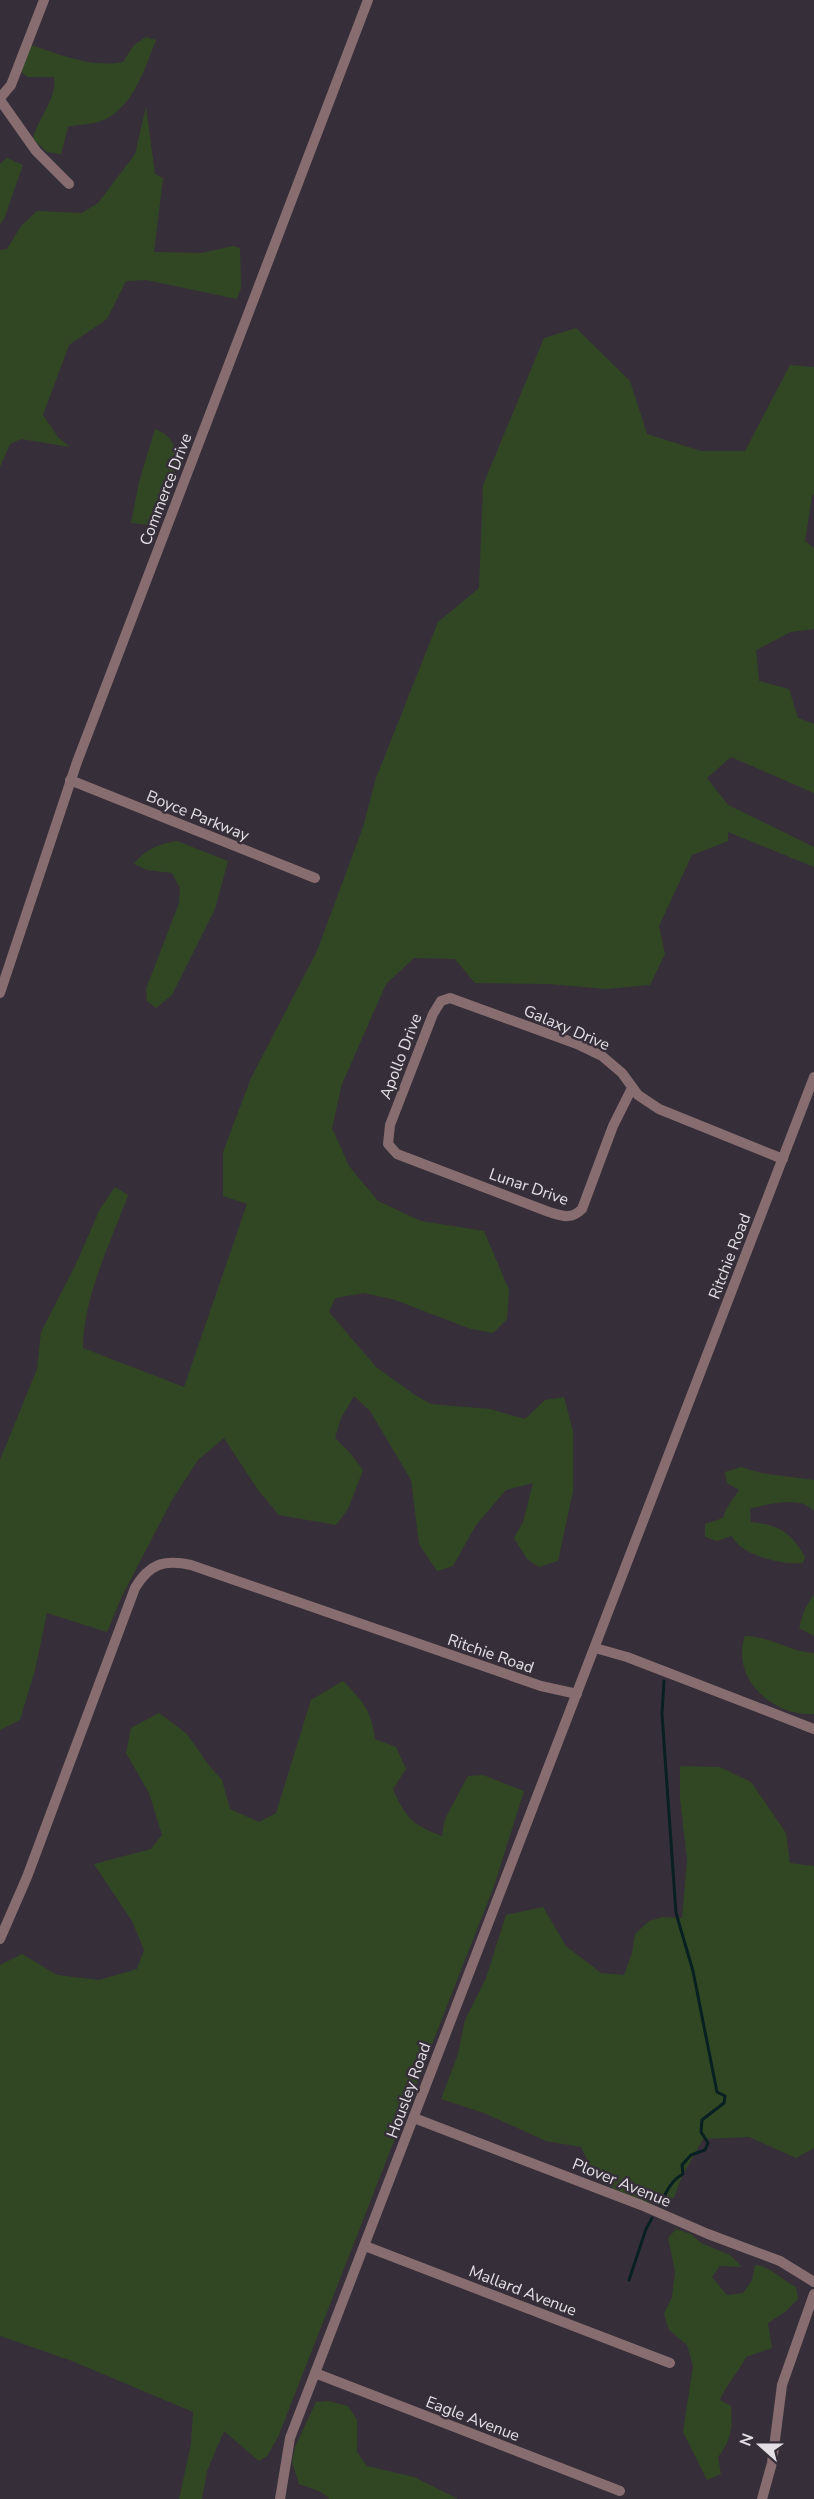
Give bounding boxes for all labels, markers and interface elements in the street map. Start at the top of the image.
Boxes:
street label: Commerce Drive [134,430,197,549]
street label: Boyce Parkway [143,785,253,847]
street label: Galaxy Drive [520,1000,613,1056]
street label: Apollo Drive [374,1010,427,1102]
street label: Lunar Drive [486,1163,571,1211]
street label: Ritchie Road [704,1210,756,1302]
street label: Ritchie Road [445,1629,537,1679]
street label: Housley Road [381,2039,436,2141]
street label: Plover Avenue [569,2153,674,2213]
street label: Mallard Avenue [466,2260,580,2322]
street label: Eagle Avenue [423,2391,523,2447]
north arrow [730,2415,790,2475]
text: N [735,2430,759,2450]

